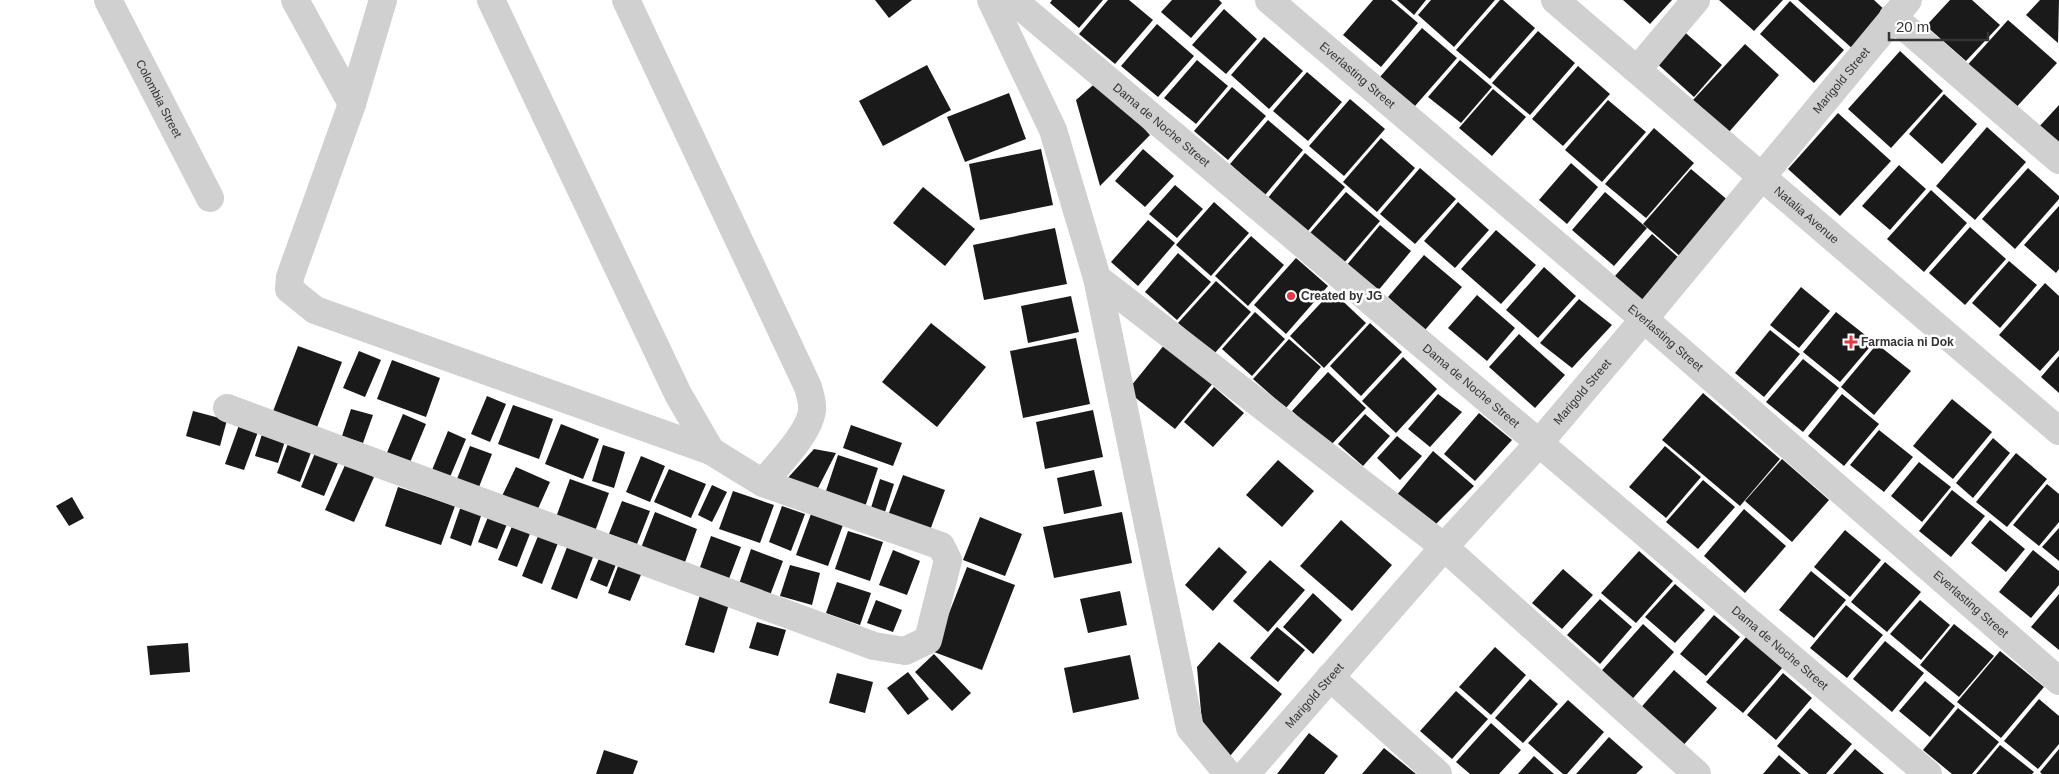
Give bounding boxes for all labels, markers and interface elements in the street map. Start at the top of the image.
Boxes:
scale bar [1889,10,1988,42]
text: 20 m [1896,18,1929,35]
street label: Everlasting Street [1317,39,1399,112]
street label: Marigold Street [1810,44,1873,116]
street label: Colombia Street [133,57,185,141]
street label: Dama de Noche Street [1110,80,1213,170]
street label: Natalia Avenue [1771,184,1842,247]
place label: Created by JG [1301,289,1382,303]
marker: Created by JG [1285,290,1297,302]
street label: Everlasting Street [1625,302,1706,375]
place label: Farmacia ni Dok [1861,335,1954,349]
marker: Farmacia ni Dok [1845,336,1857,348]
street label: Dama de Noche Street [1420,341,1523,431]
street label: Marigold Street [1551,356,1614,428]
street label: Everlasting Street [1930,568,2012,641]
street label: Dama de Noche Street [1729,603,1831,693]
street label: Marigold Street [1282,660,1347,731]

